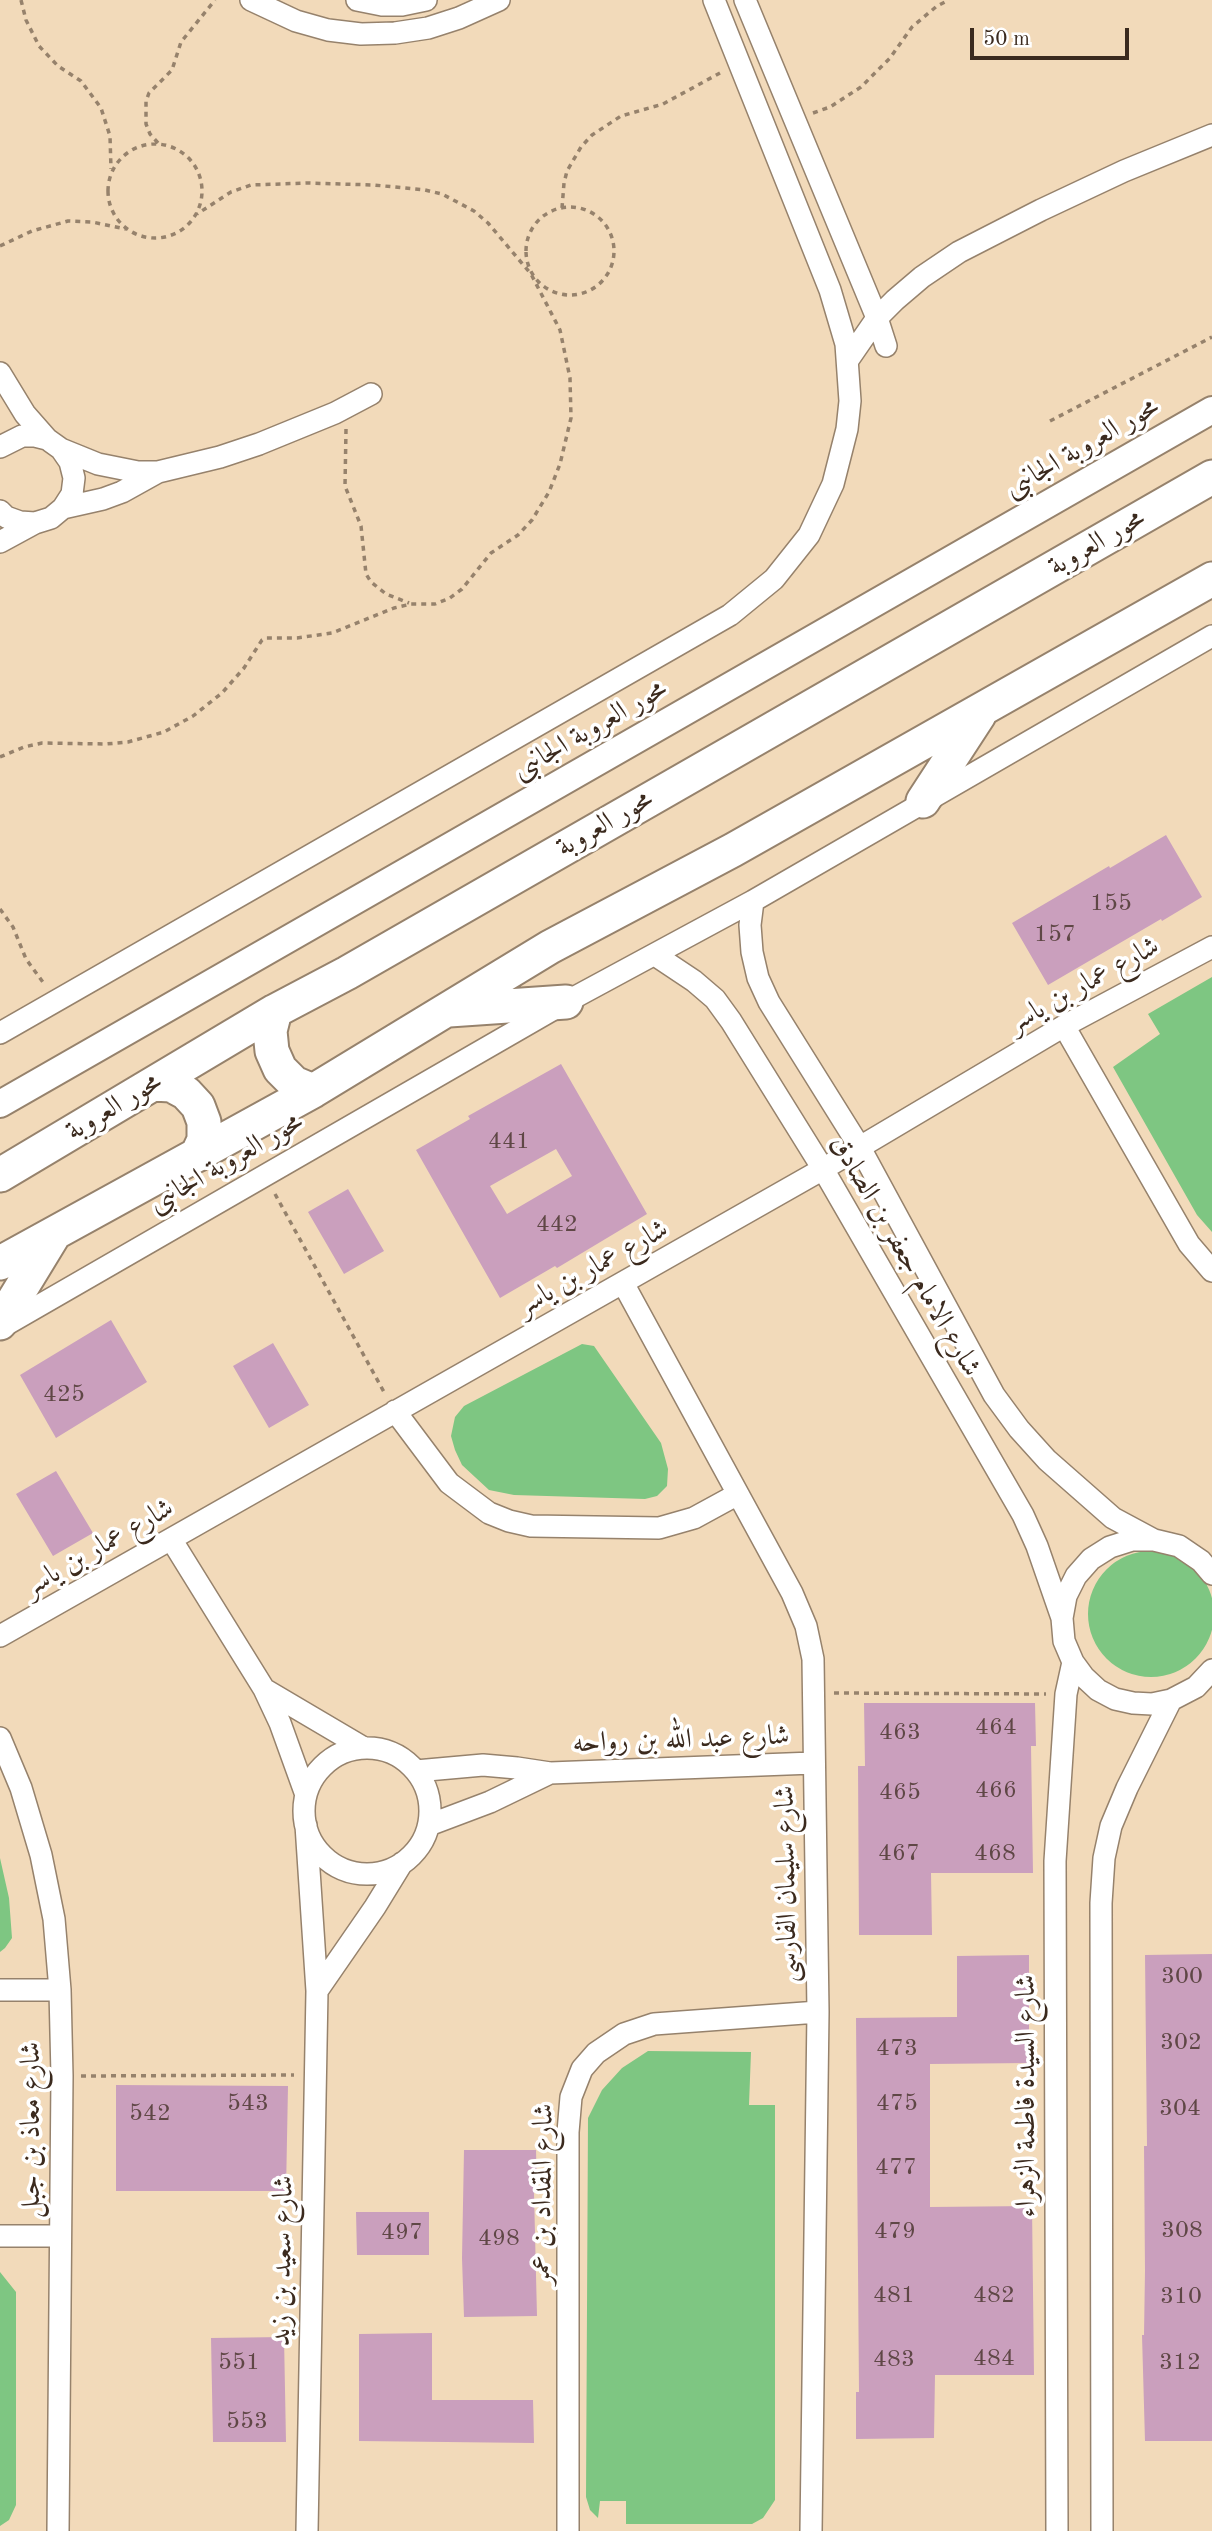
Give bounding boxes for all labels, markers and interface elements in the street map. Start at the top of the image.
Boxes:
scale bar [974,14,1133,58]
text: 50 m [983,29,1030,50]
street label: محور العروبة الجانبى [999,390,1165,506]
street label: محور العروبة [1043,502,1151,584]
street label: محور العروبة الجانبى [507,672,673,788]
street label: محور العروبة [551,783,659,865]
house number: 155 [1090,890,1132,918]
house number: 157 [1034,921,1076,949]
street label: شارع عمار بن ياسر [1003,930,1165,1040]
street label: محور العروبة [60,1065,168,1149]
street label: محور العروبة الجانبى [143,1105,309,1221]
house number: 441 [488,1128,530,1156]
street label: شارع الامام جعفر بن الصادق [822,1129,988,1383]
house number: 442 [536,1211,578,1239]
street label: شارع عمار بن ياسر [512,1213,674,1323]
house number: 425 [43,1381,85,1409]
street label: شارع عمار بن ياسر [18,1492,180,1604]
house number: 464 [975,1714,1017,1742]
street label: شارع عبد الله بن رواحه [572,1719,790,1761]
house number: 463 [879,1719,921,1747]
house number: 466 [975,1777,1017,1805]
house number: 465 [879,1779,921,1807]
street label: شارع سليمان الفارسى [768,1785,806,1983]
house number: 467 [878,1840,920,1868]
house number: 468 [974,1840,1016,1868]
house number: 300 [1161,1963,1203,1991]
street label: شارع السيدة فاطمة الزهراء [1010,1975,1044,2217]
house number: 302 [1160,2029,1202,2057]
house number: 473 [876,2035,918,2063]
street label: شارع معاذ بن جبل [15,2042,49,2218]
house number: 543 [227,2090,269,2118]
house number: 475 [876,2090,918,2118]
house number: 304 [1159,2095,1201,2123]
house number: 542 [129,2100,171,2128]
street label: شارع المقداد بن عمر [525,2103,561,2285]
house number: 477 [875,2154,917,2182]
street label: شارع سعيد بن زيد [265,2175,301,2347]
house number: 308 [1161,2217,1203,2245]
house number: 479 [874,2218,916,2246]
house number: 497 [381,2219,423,2247]
house number: 498 [478,2225,520,2253]
house number: 481 [873,2282,915,2310]
house number: 482 [973,2282,1015,2310]
house number: 310 [1160,2283,1202,2311]
house number: 484 [973,2345,1015,2373]
house number: 483 [873,2346,915,2374]
house number: 551 [218,2349,260,2377]
house number: 312 [1159,2349,1201,2377]
house number: 553 [226,2408,268,2436]

